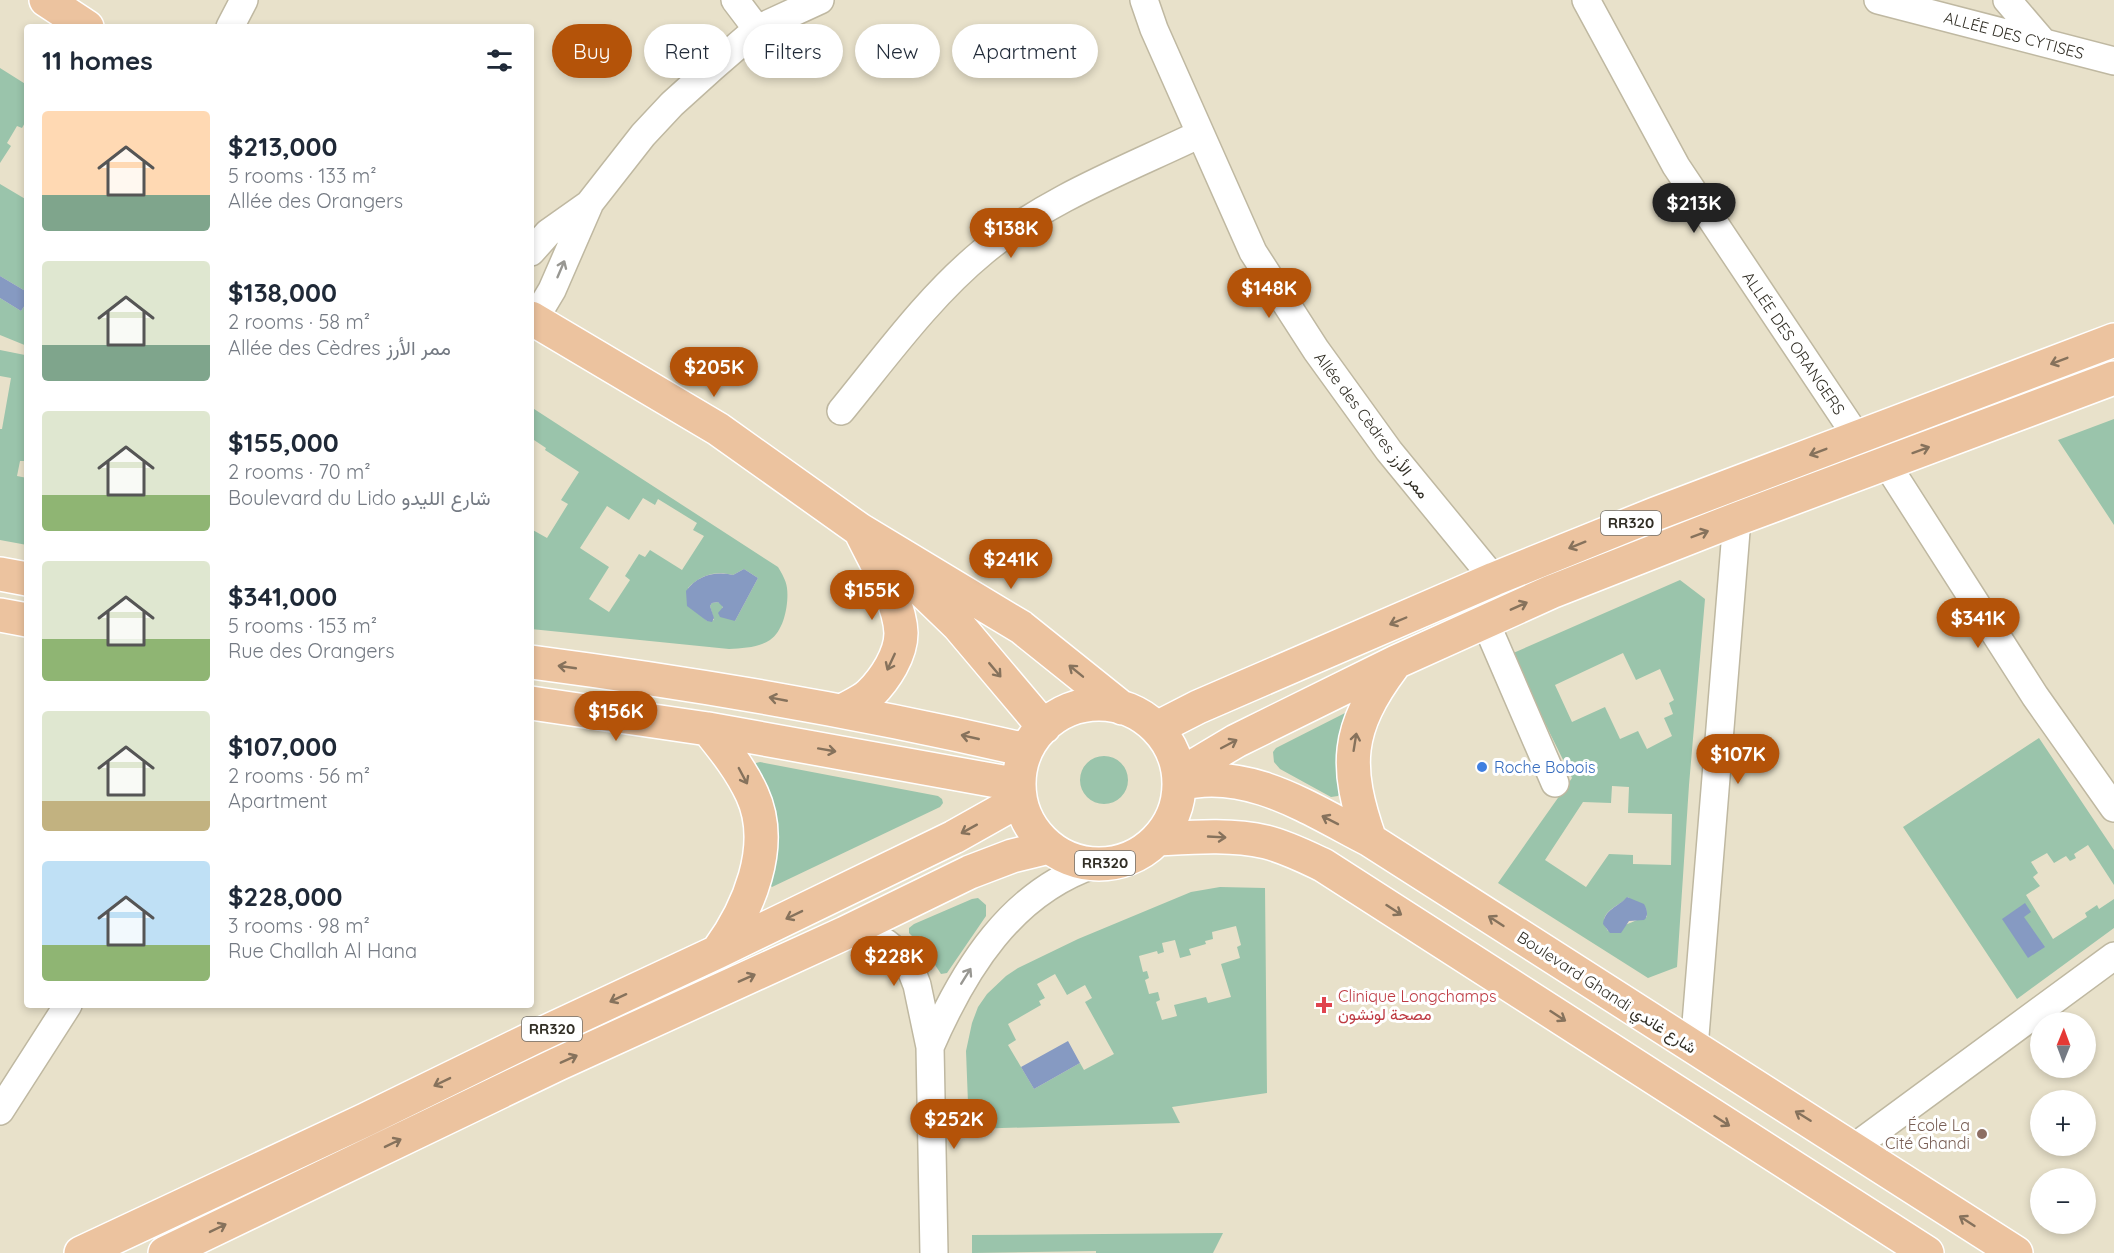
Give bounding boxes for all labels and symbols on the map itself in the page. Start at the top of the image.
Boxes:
street label: ALLÉE DES CYTISES [1942,7,2086,63]
pin: $213K [1652,183,1736,234]
pin: $138K [969,208,1053,259]
one-way arrow [556,260,568,278]
street label: ALLÉE DES ORANGERS [1739,267,1849,419]
pin: $148K [1227,268,1311,319]
pin: $205K [672,347,756,398]
street label: Allée des Cèdres ممر الأرز [1310,348,1434,503]
one-way arrow [2051,356,2069,367]
one-way arrow [1911,443,1930,454]
one-way arrow [1809,447,1828,458]
road number: RR320 [1601,511,1661,535]
one-way arrow [1690,528,1708,539]
pin: $241K [969,539,1053,590]
one-way arrow [1569,540,1587,551]
pin: $155K [830,570,914,621]
pin: $341K [1936,598,2020,649]
one-way arrow [1509,600,1527,612]
one-way arrow [1389,616,1407,627]
one-way arrow [885,653,897,671]
one-way arrow [557,661,577,672]
one-way arrow [989,662,1002,678]
one-way arrow [1069,665,1085,678]
pin: $156K [574,691,658,742]
one-way arrow [769,693,789,704]
one-way arrow [960,730,979,742]
one-way arrow [1350,733,1361,752]
pin: $107K [1696,734,1780,785]
one-way arrow [1220,738,1238,750]
one-way arrow [817,745,837,756]
place label: Roche Bobois [1494,757,1595,777]
marker: Roche Bobois [1475,760,1489,774]
one-way arrow [737,767,749,784]
one-way arrow [1321,813,1339,825]
one-way arrow [961,823,978,835]
one-way arrow [1206,832,1226,843]
road number: RR320 [1075,851,1135,875]
one-way arrow [1385,905,1402,917]
one-way arrow [785,909,803,921]
one-way arrow [1489,915,1505,927]
street label: Boulevard Ghandi شارع غاندي [1511,926,1700,1061]
pin: $228K [852,936,936,987]
one-way arrow [960,968,973,985]
one-way arrow [737,972,755,983]
place label: Clinique Longchamps مصحة لونشون [1338,986,1496,1025]
one-way arrow [609,993,627,1005]
marker: Clinique Longchamps مصحة لونشون [1315,996,1333,1014]
one-way arrow [1549,1010,1566,1022]
north arrow [2030,1012,2096,1078]
road number: RR320 [522,1017,582,1041]
one-way arrow [560,1052,578,1064]
one-way arrow [433,1077,451,1089]
pin: $252K [912,1099,996,1150]
one-way arrow [1795,1110,1811,1122]
one-way arrow [1713,1115,1730,1127]
place label: École La Cité Ghandi [1885,1115,1970,1153]
marker: École La Cité Ghandi [1975,1127,1989,1141]
one-way arrow [384,1137,402,1148]
one-way arrow [1959,1215,1976,1227]
one-way arrow [208,1221,226,1233]

